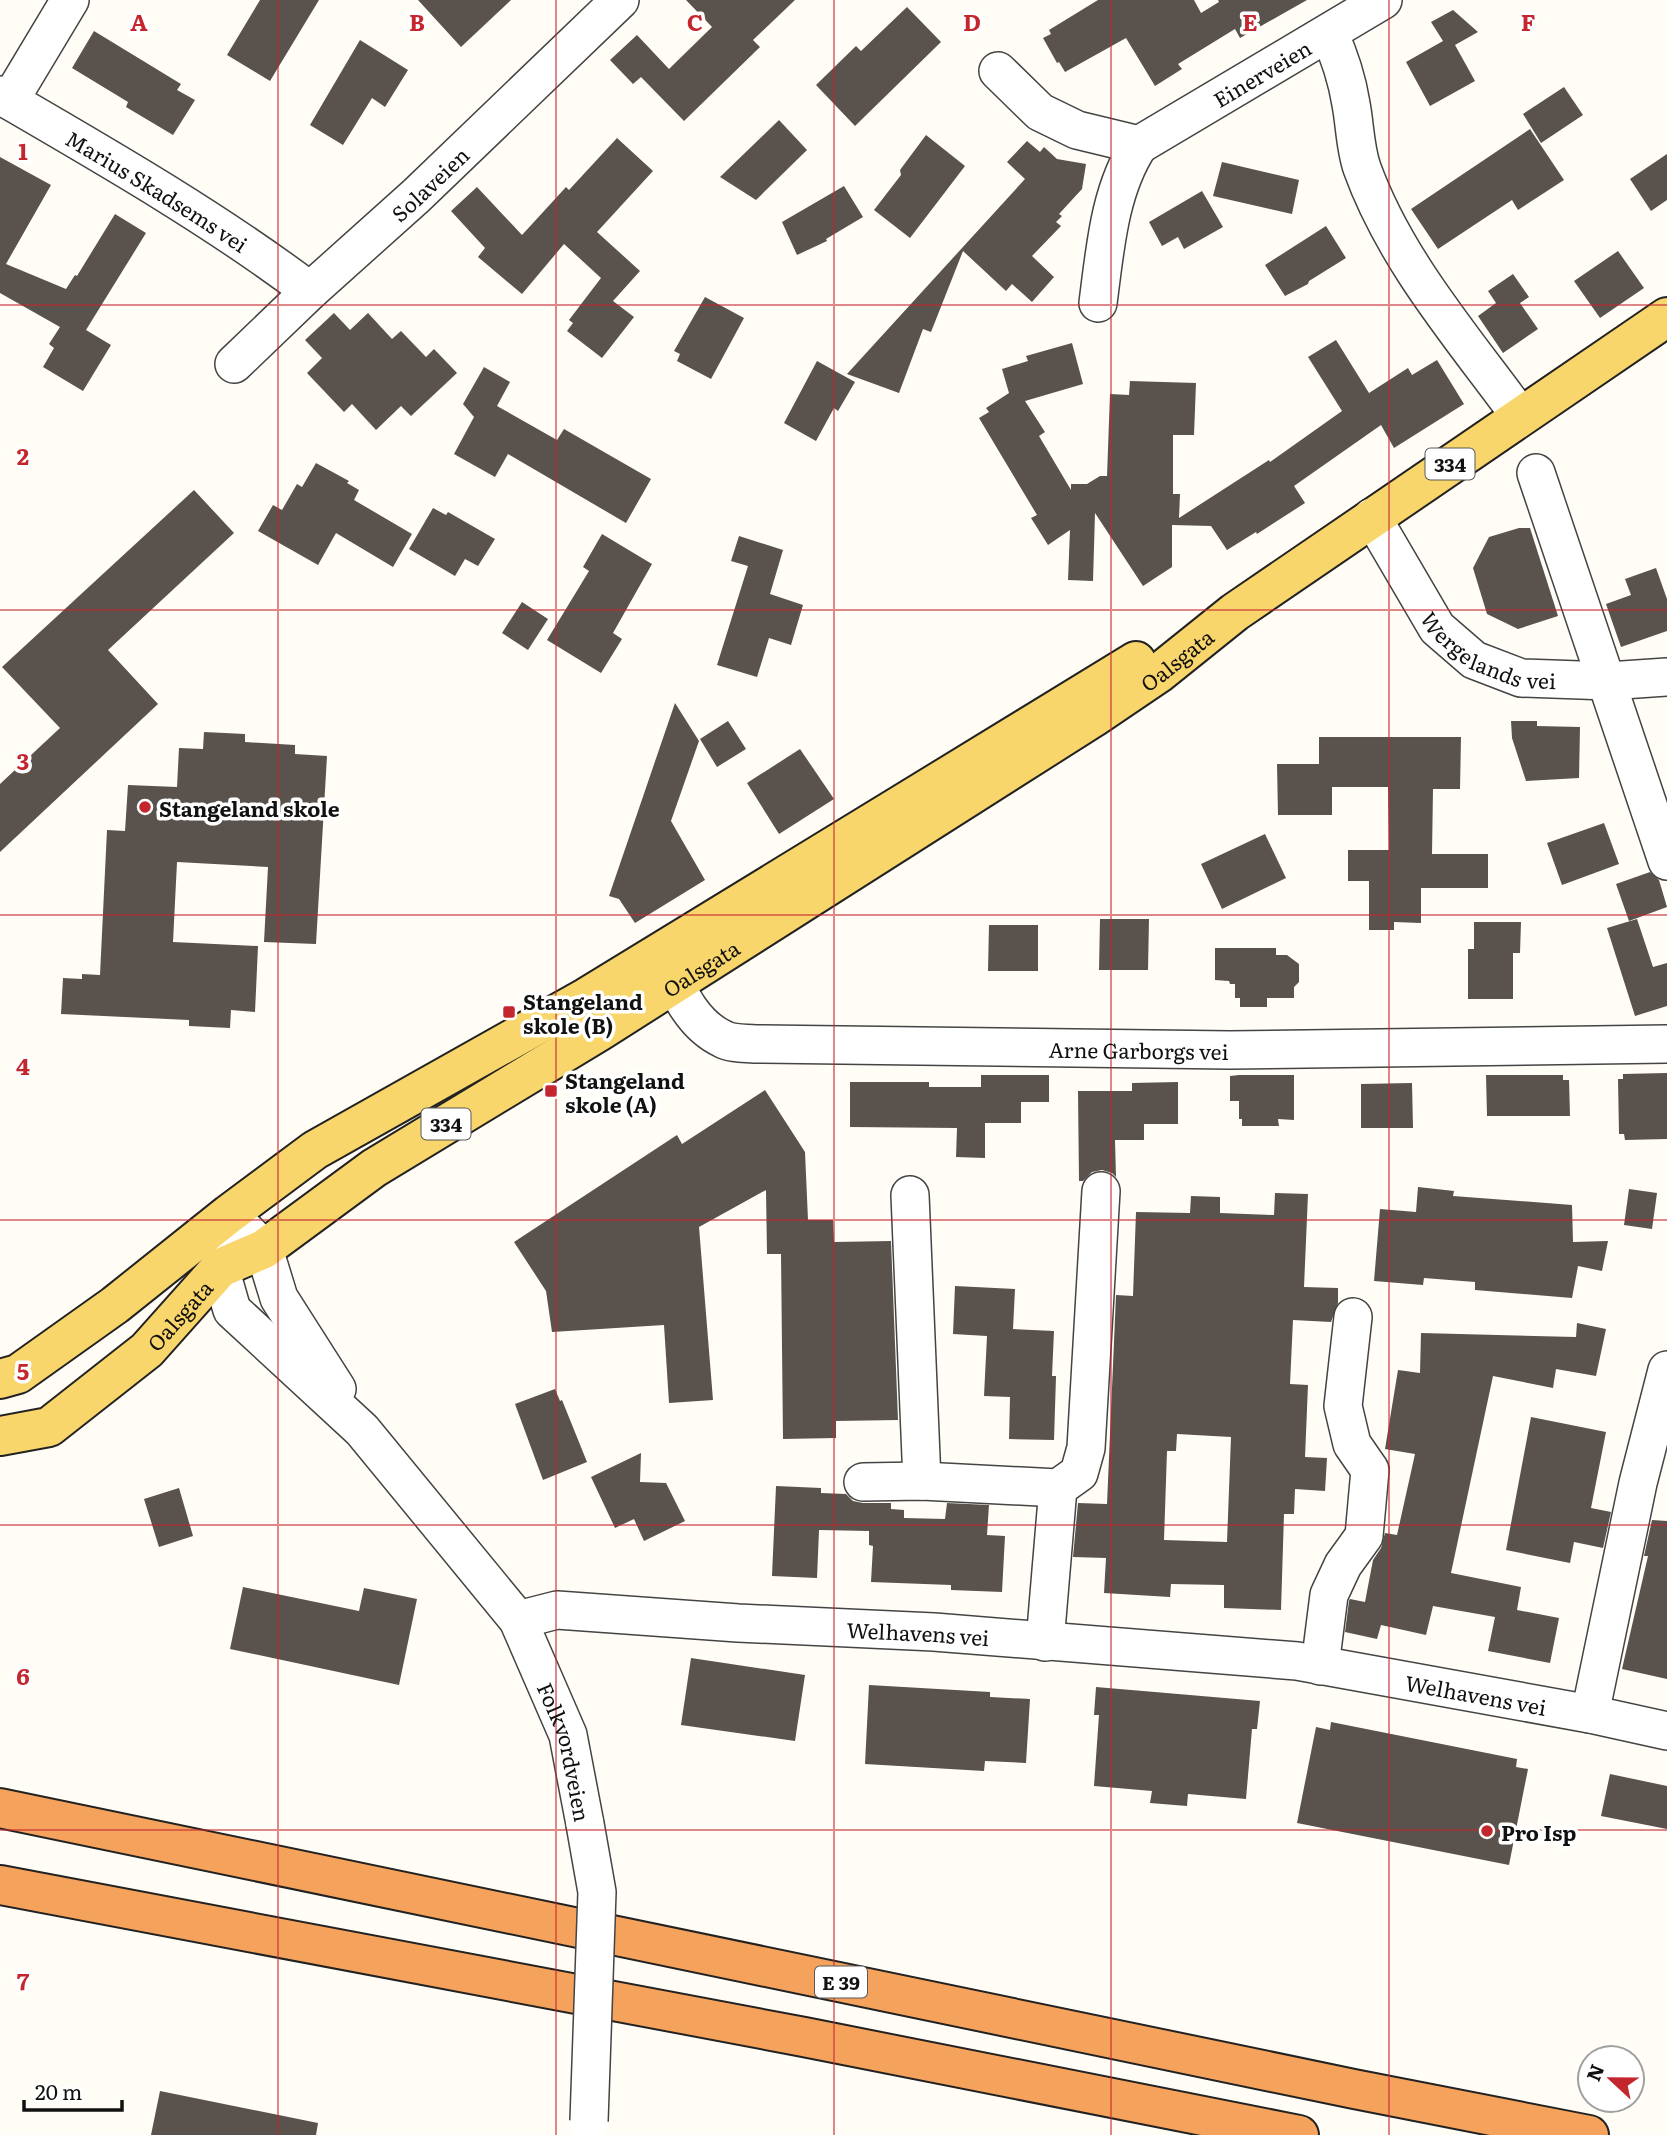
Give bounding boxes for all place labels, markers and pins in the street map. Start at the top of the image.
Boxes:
place label: Stangeland skole [159,792,340,823]
marker: Stangeland skole [137,799,153,815]
place label: Stangeland skole (B) [523,985,643,1040]
marker: Stangeland skole (B) [501,1004,517,1020]
place label: Stangeland skole (A) [565,1064,685,1119]
marker: Stangeland skole (A) [543,1083,559,1099]
place label: Pro Isp [1501,1816,1576,1847]
marker: Pro Isp [1479,1823,1495,1839]

